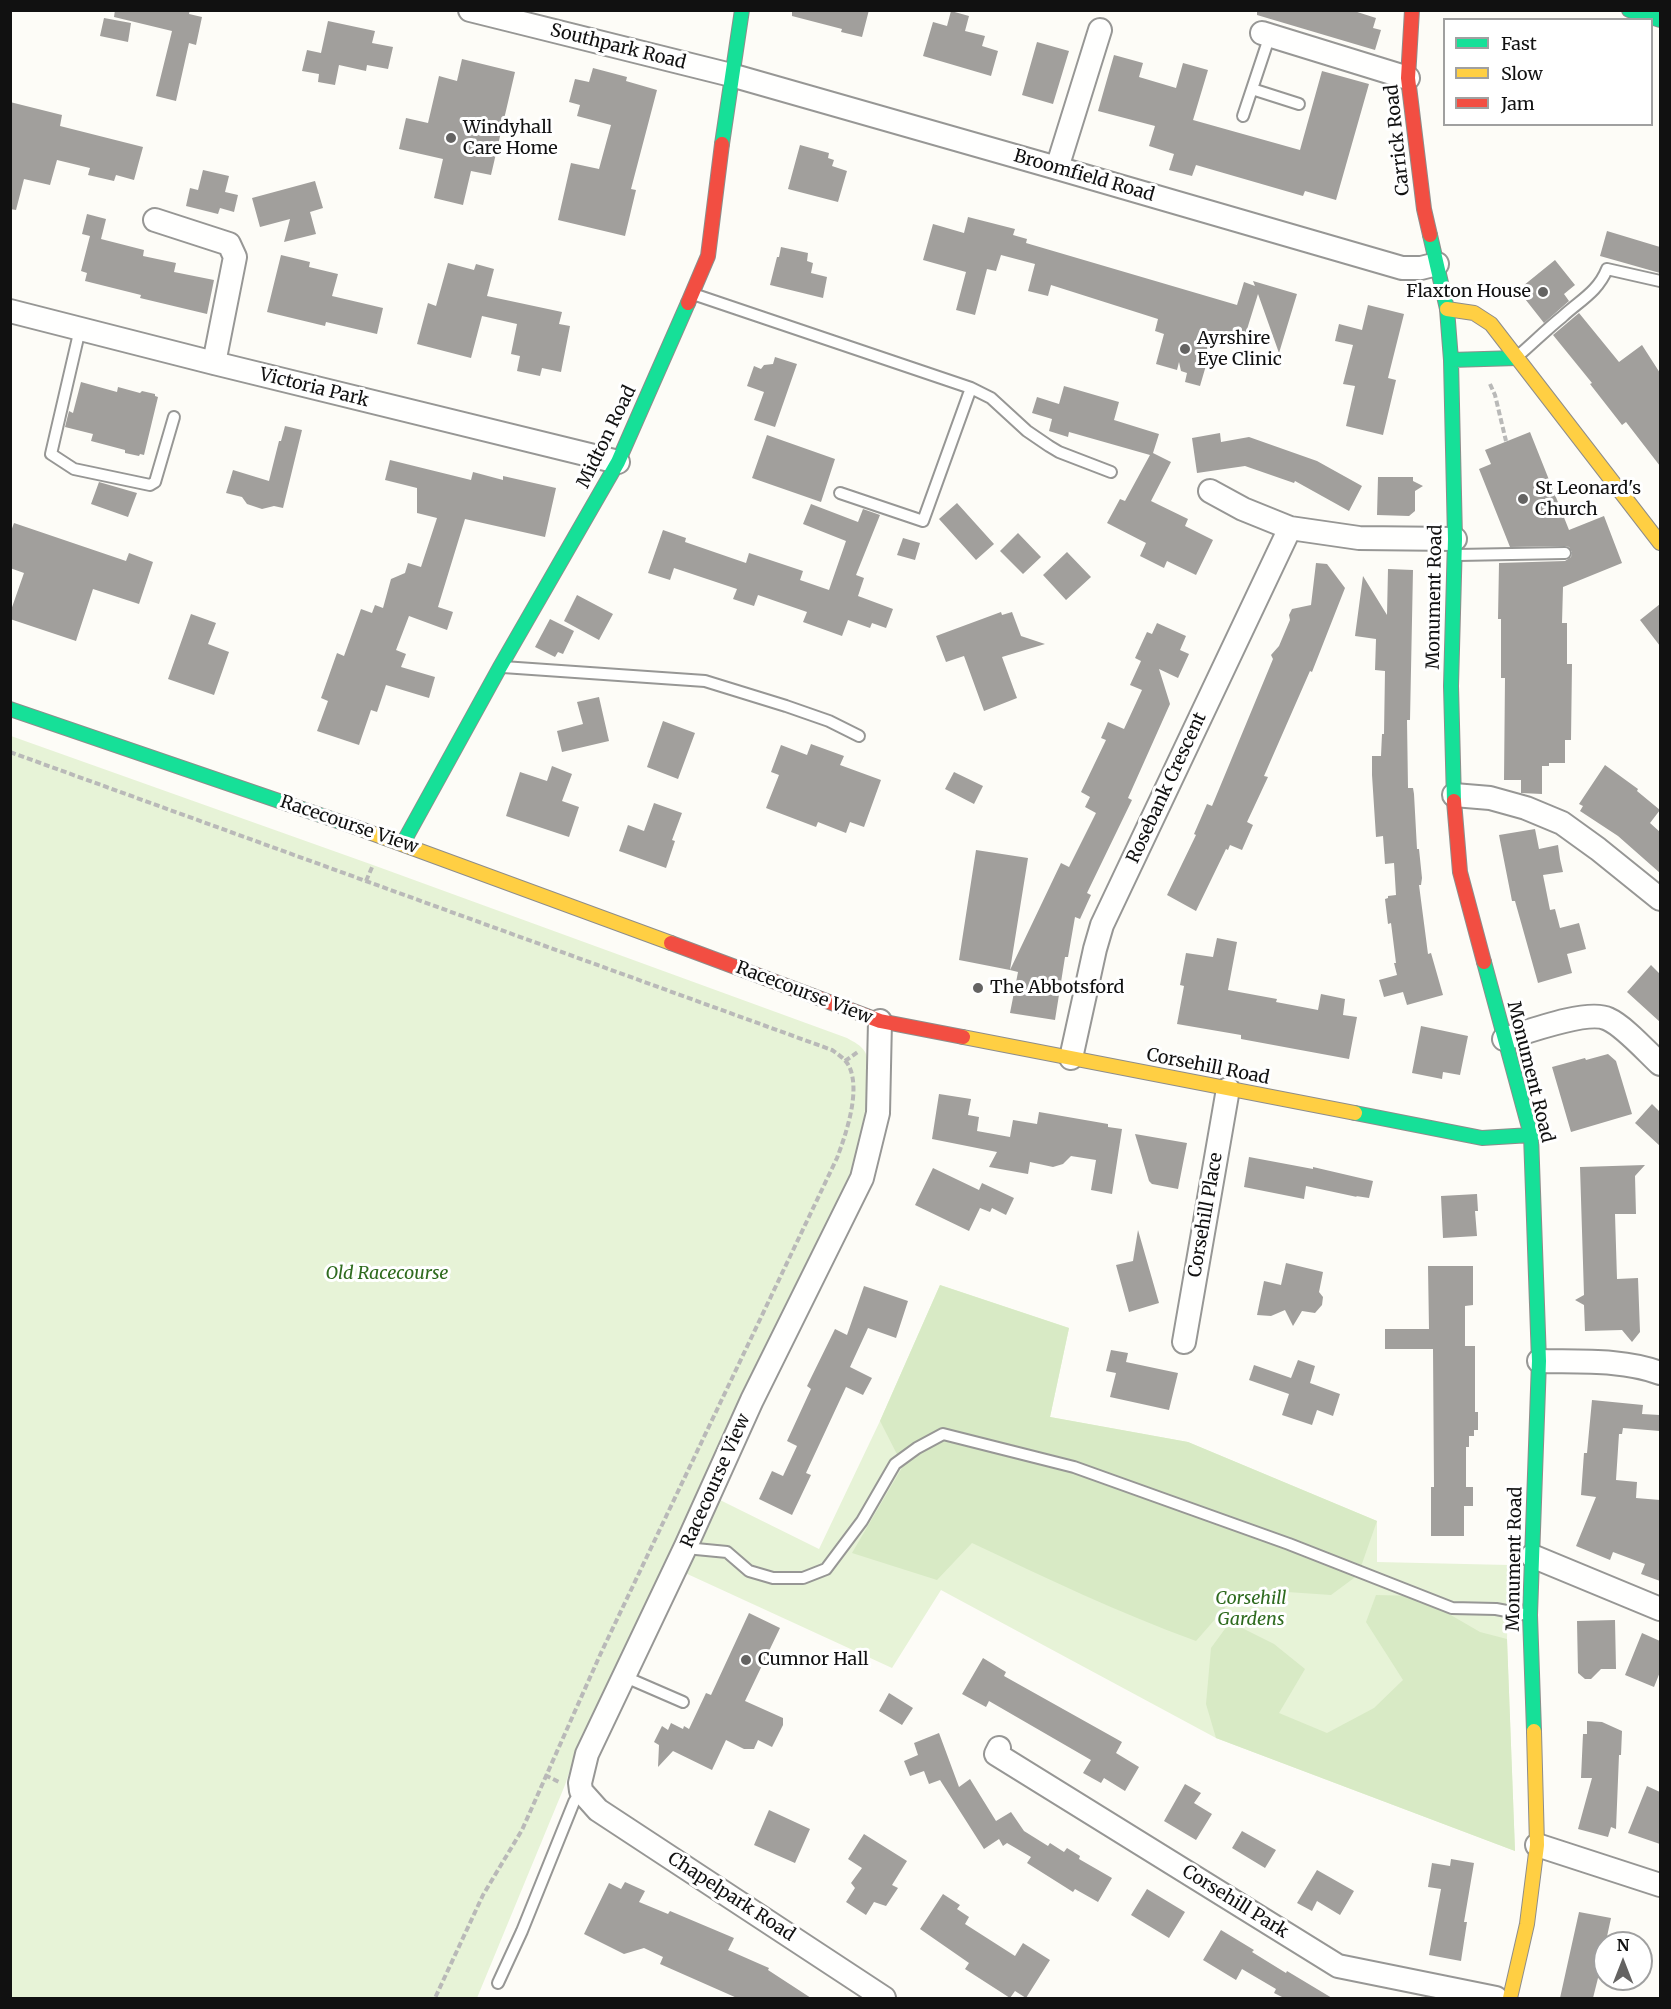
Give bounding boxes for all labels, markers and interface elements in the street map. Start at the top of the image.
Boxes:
legend [1443,18,1653,126]
street label: Southpark Road [548,20,688,74]
text: Fast [1501,32,1537,55]
text: Slow [1501,62,1543,85]
street label: Carrick Road [1381,83,1415,197]
text: Jam [1501,92,1535,115]
place label: Windyhall Care Home [463,117,558,160]
marker: Windyhall Care Home [444,131,458,145]
street label: Broomfield Road [1011,146,1157,206]
place label: Flaxton House [1406,281,1531,303]
marker: Flaxton House [1536,285,1550,299]
place label: Ayrshire Eye Clinic [1197,328,1282,370]
marker: Ayrshire Eye Clinic [1178,342,1192,356]
street label: Victoria Park [257,364,371,412]
street label: Midton Road [573,382,641,492]
place label: St Leonard's Church [1535,478,1641,520]
marker: St Leonard's Church [1516,492,1530,506]
street label: Monument Road [1423,524,1447,670]
street label: Rosebank Crescent [1123,709,1211,867]
street label: Racecourse View [277,791,421,859]
street label: Racecourse View [733,957,875,1029]
place label: The Abbotsford [990,977,1124,999]
marker: The Abbotsford [971,981,985,995]
street label: Monument Road [1502,999,1558,1145]
street label: Corsehill Road [1145,1044,1271,1090]
street label: Corsehill Place [1184,1151,1228,1279]
park label: Old Racecourse [325,1263,449,1285]
street label: Racecourse View [677,1411,755,1551]
street label: Monument Road [1503,1486,1527,1632]
park label: Corsehill Gardens [1215,1588,1287,1630]
place label: Cumnor Hall [758,1649,869,1671]
marker: Cumnor Hall [739,1653,753,1667]
street label: Chapelpark Road [663,1848,799,1946]
street label: Corsehill Park [1178,1861,1292,1943]
north arrow [1593,1931,1653,1991]
text: N [1617,1935,1629,1955]

